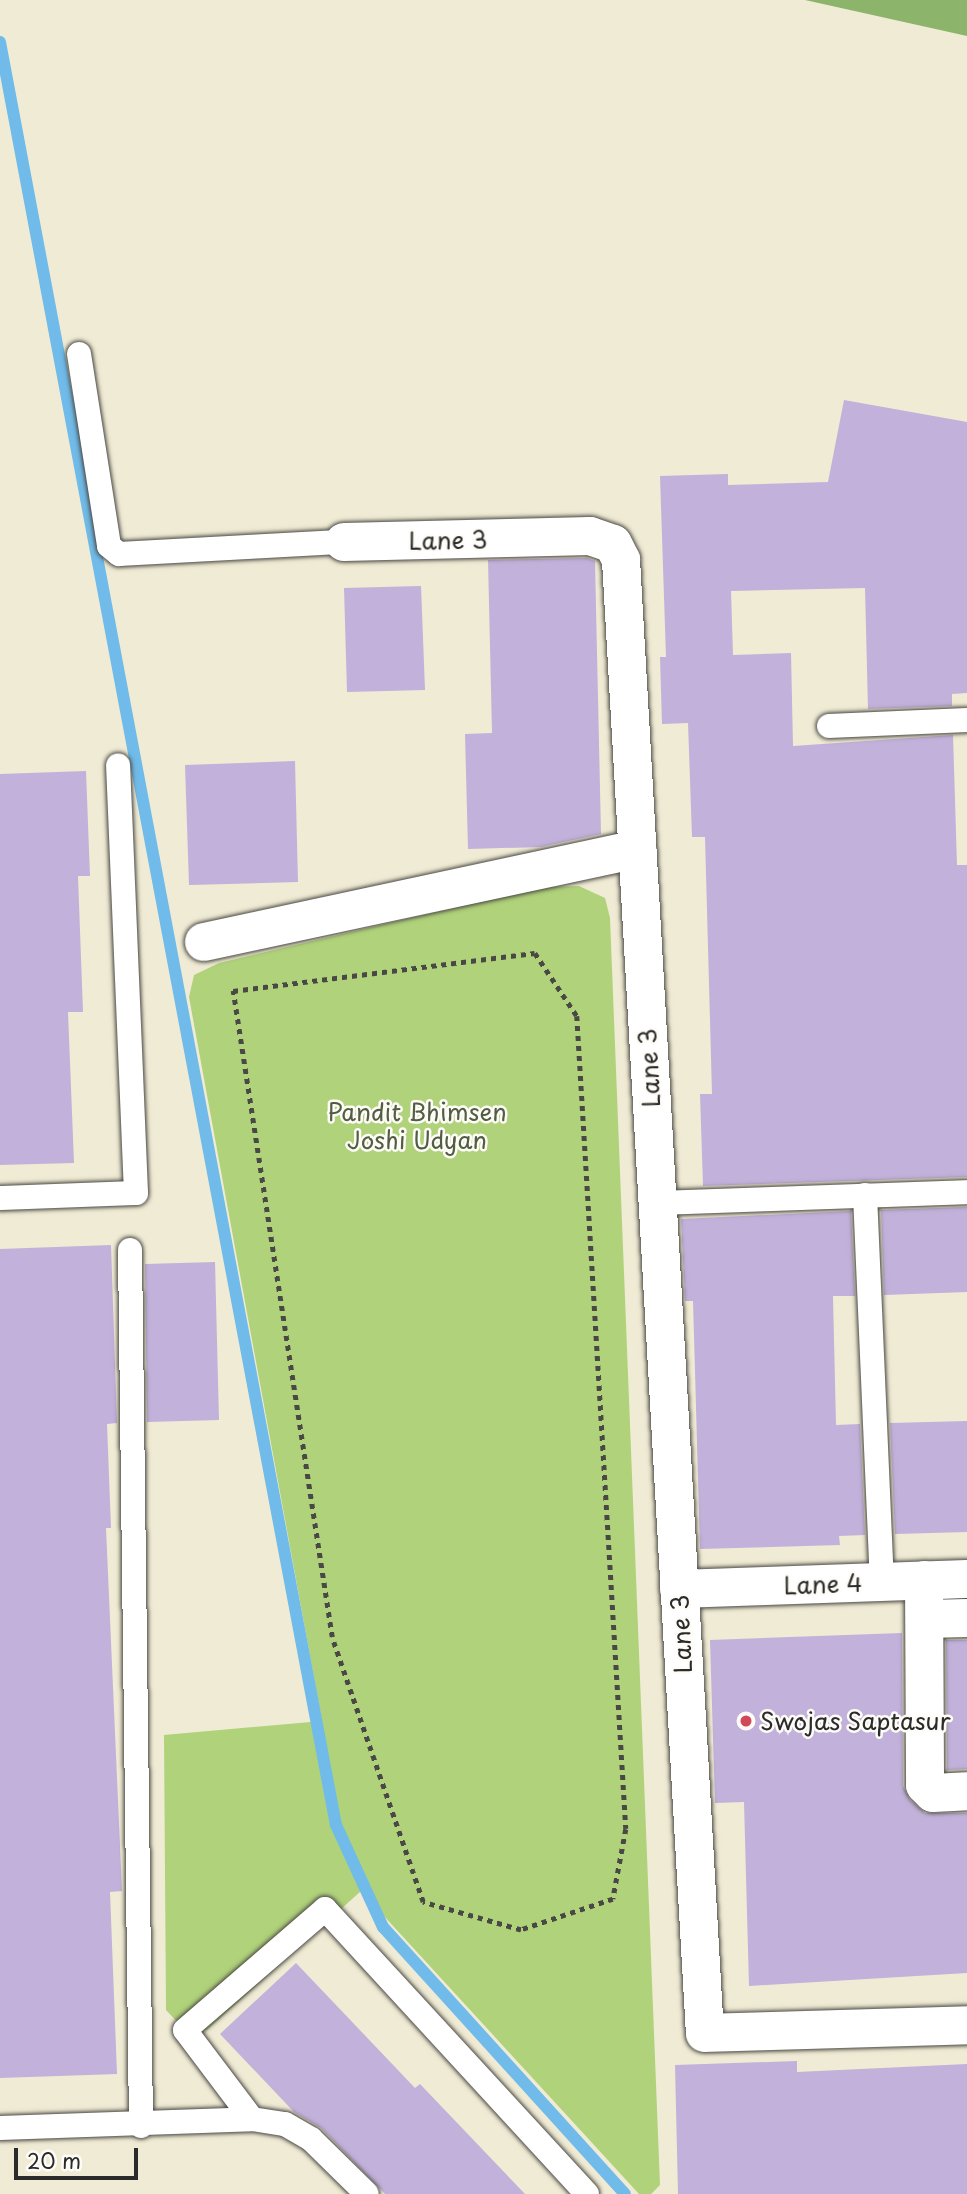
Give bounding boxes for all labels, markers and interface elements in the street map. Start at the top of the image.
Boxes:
street label: Lane 3 [408,525,488,555]
street label: Lane 3 [633,1028,665,1108]
park label: Pandit Bhimsen Joshi Udyan [327,1098,507,1154]
street label: Lane 4 [783,1568,863,1600]
street label: Lane 3 [665,1594,697,1674]
place label: Swojas Saptasur [760,1707,954,1735]
marker: Swojas Saptasur [738,1713,754,1729]
scale bar [18,2134,142,2178]
text: 20 m [27,2144,81,2176]

